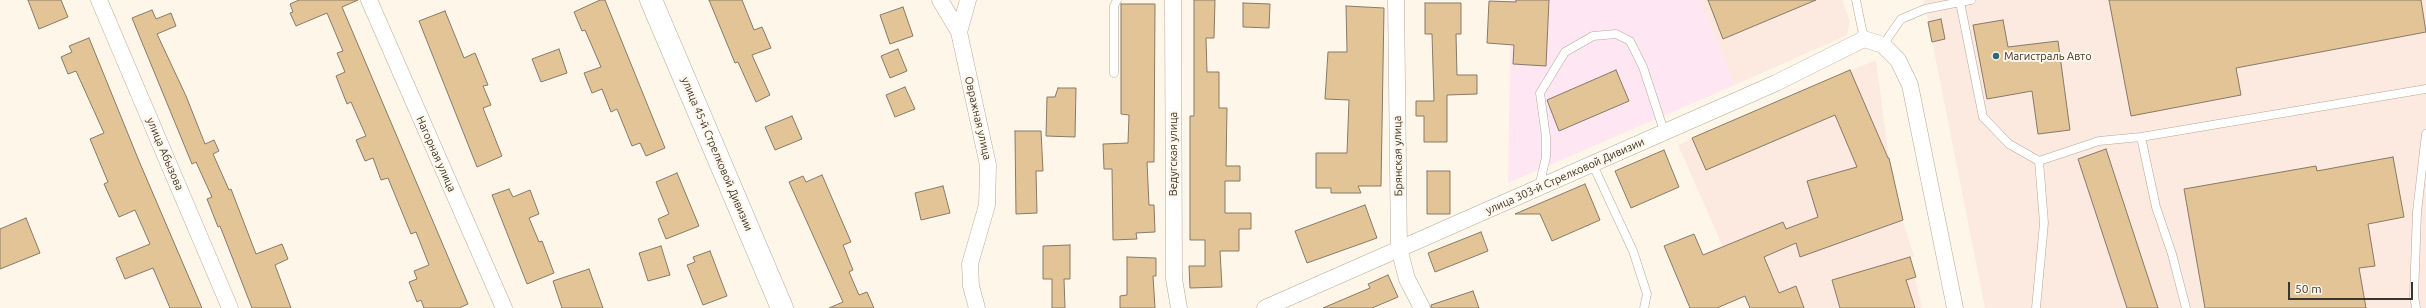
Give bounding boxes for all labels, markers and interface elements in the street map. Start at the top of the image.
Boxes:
place label: Магистраль Авто [2004,49,2092,63]
marker: Магистраль Авто [1991,51,2001,61]
street label: улица 45-й Стрелковой Дивизии [678,75,756,233]
street label: Овражная улица [962,75,994,161]
street label: Ведугская улица [1166,112,1180,196]
street label: Нагорная улица [413,114,459,194]
street label: улица Абызова [144,116,186,192]
street label: Брянская улица [1391,116,1405,196]
street label: улица 303-й Стрелковой Дивизии [1484,135,1646,217]
scale bar [2290,274,2415,300]
text: 50 m [2295,282,2322,295]

